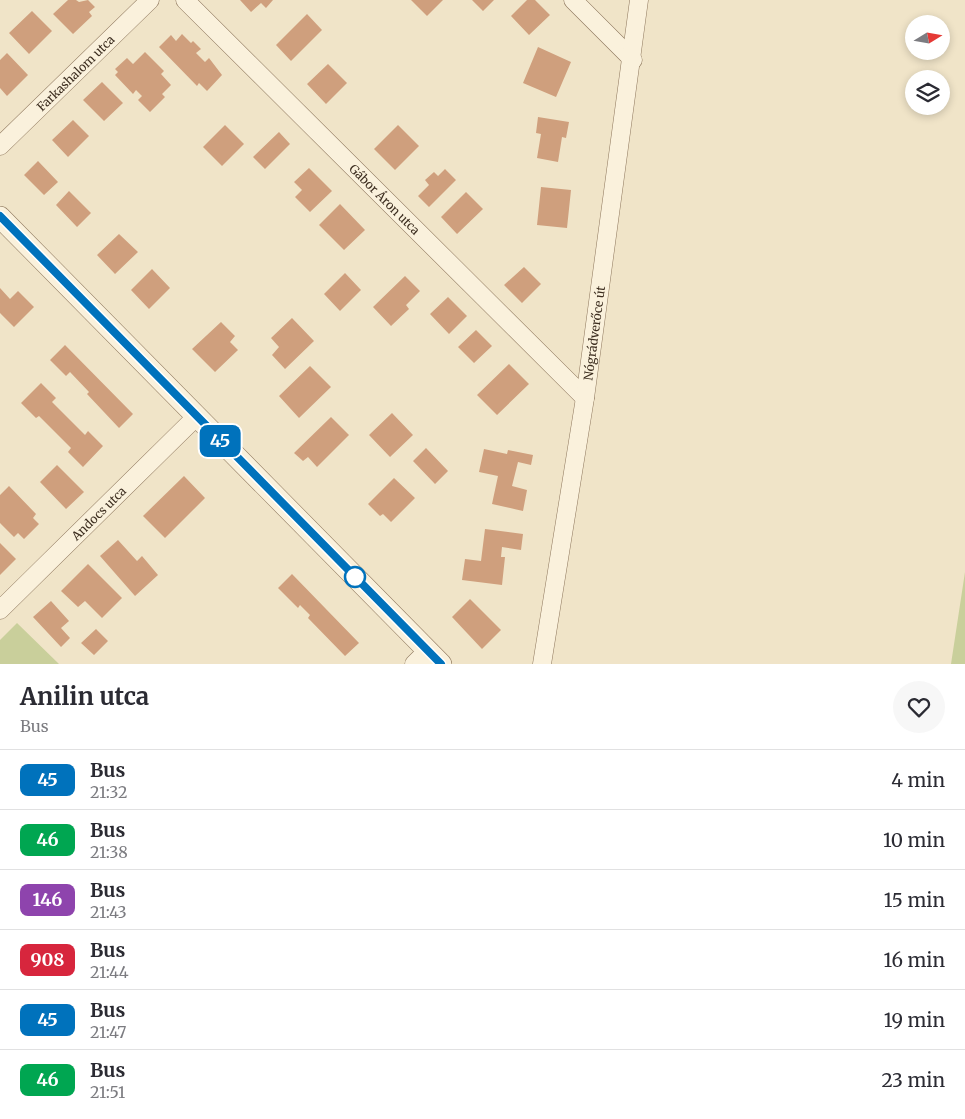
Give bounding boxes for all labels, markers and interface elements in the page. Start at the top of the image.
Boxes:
north arrow [905,15,950,60]
map controls [905,15,950,115]
street label: Farkashalom utca [33,31,118,114]
button: layers [905,70,950,115]
street label: Gábor Áron utca [346,161,424,238]
street label: Nógrádverőce út [580,285,608,381]
line badge: 45 [198,425,242,457]
text: 45 [210,429,230,452]
street label: Andocs utca [67,483,129,544]
unlabelled marker [344,566,366,588]
text: Anilin utca [20,681,149,712]
button: heart [893,681,945,733]
text: Bus [20,716,49,736]
text: Bus [90,758,125,782]
text: 45 [37,768,58,791]
text: 4 min [891,768,945,792]
text: 21:32 [90,782,127,802]
text: Bus [90,818,125,842]
text: 46 [36,828,59,851]
text: 10 min [883,828,945,852]
text: 21:38 [90,842,128,862]
text: Bus [90,878,125,902]
text: 146 [33,888,62,911]
text: 15 min [884,888,945,912]
text: 21:43 [90,902,127,922]
text: Bus [90,938,125,962]
text: 908 [30,948,65,971]
text: 16 min [884,948,945,972]
text: 21:44 [90,962,129,982]
text: Bus [90,998,125,1022]
text: 45 [37,1008,58,1031]
text: 19 min [884,1008,945,1032]
text: 21:47 [90,1022,126,1042]
text: Bus [90,1058,125,1082]
text: 46 [36,1068,59,1091]
text: 23 min [881,1068,945,1092]
text: 21:51 [90,1082,125,1102]

